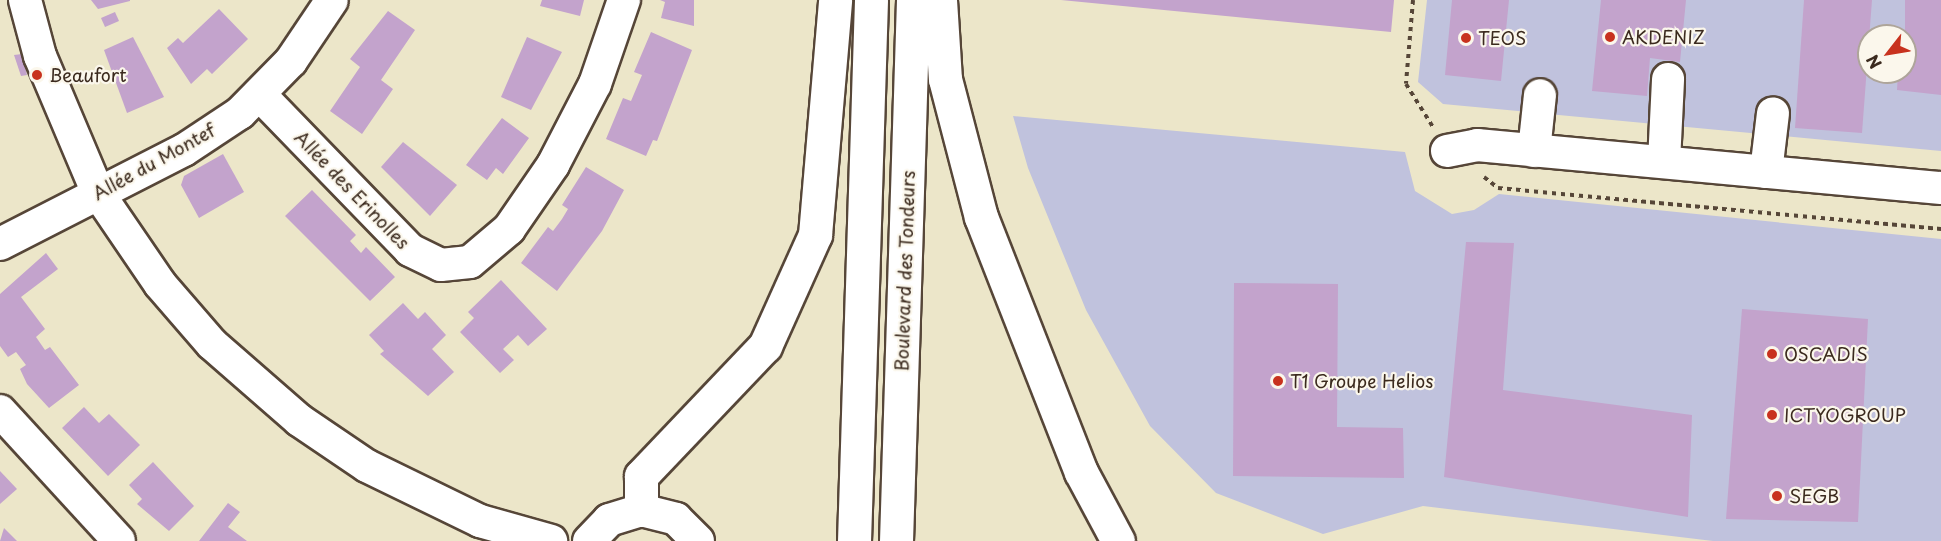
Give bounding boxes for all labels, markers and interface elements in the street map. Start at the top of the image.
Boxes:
north arrow [1857,24,1917,84]
place label: AKDENIZ [1622,26,1705,48]
place label: TEOS [1478,27,1526,49]
marker: AKDENIZ [1603,30,1617,44]
marker: TEOS [1459,31,1473,45]
text: N [1860,51,1887,74]
place label: Beaufort [49,64,126,86]
marker: Beaufort [30,68,44,82]
street label: Allée du Montef [88,119,220,205]
street label: Allée des Erinolles [290,126,414,254]
street label: Boulevard des Tondeurs [891,170,919,372]
place label: OSCADIS [1784,343,1868,365]
marker: OSCADIS [1765,347,1779,361]
place label: T1 Groupe Helios [1290,370,1436,392]
marker: T1 Groupe Helios [1271,374,1285,388]
place label: ICTYOGROUP [1784,404,1906,426]
marker: ICTYOGROUP [1765,408,1779,422]
place label: SEGB [1789,485,1839,507]
marker: SEGB [1770,489,1784,503]

